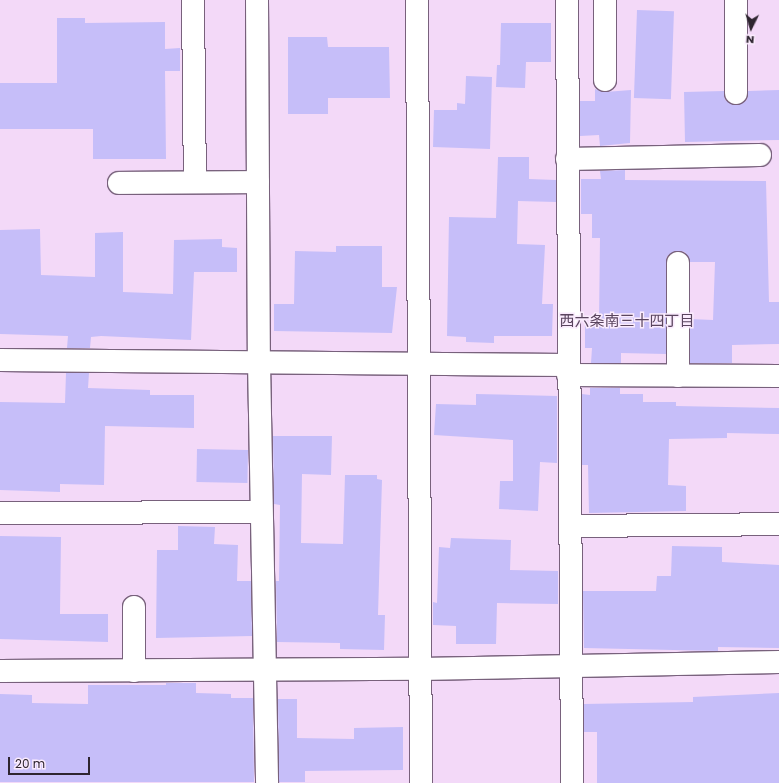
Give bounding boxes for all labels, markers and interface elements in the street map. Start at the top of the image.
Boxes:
north arrow [731,8,771,48]
text: N [745,32,755,48]
district label: 西六条南三十四丁目 [560,312,694,330]
scale bar [10,749,92,775]
text: 20 m [15,755,45,772]

